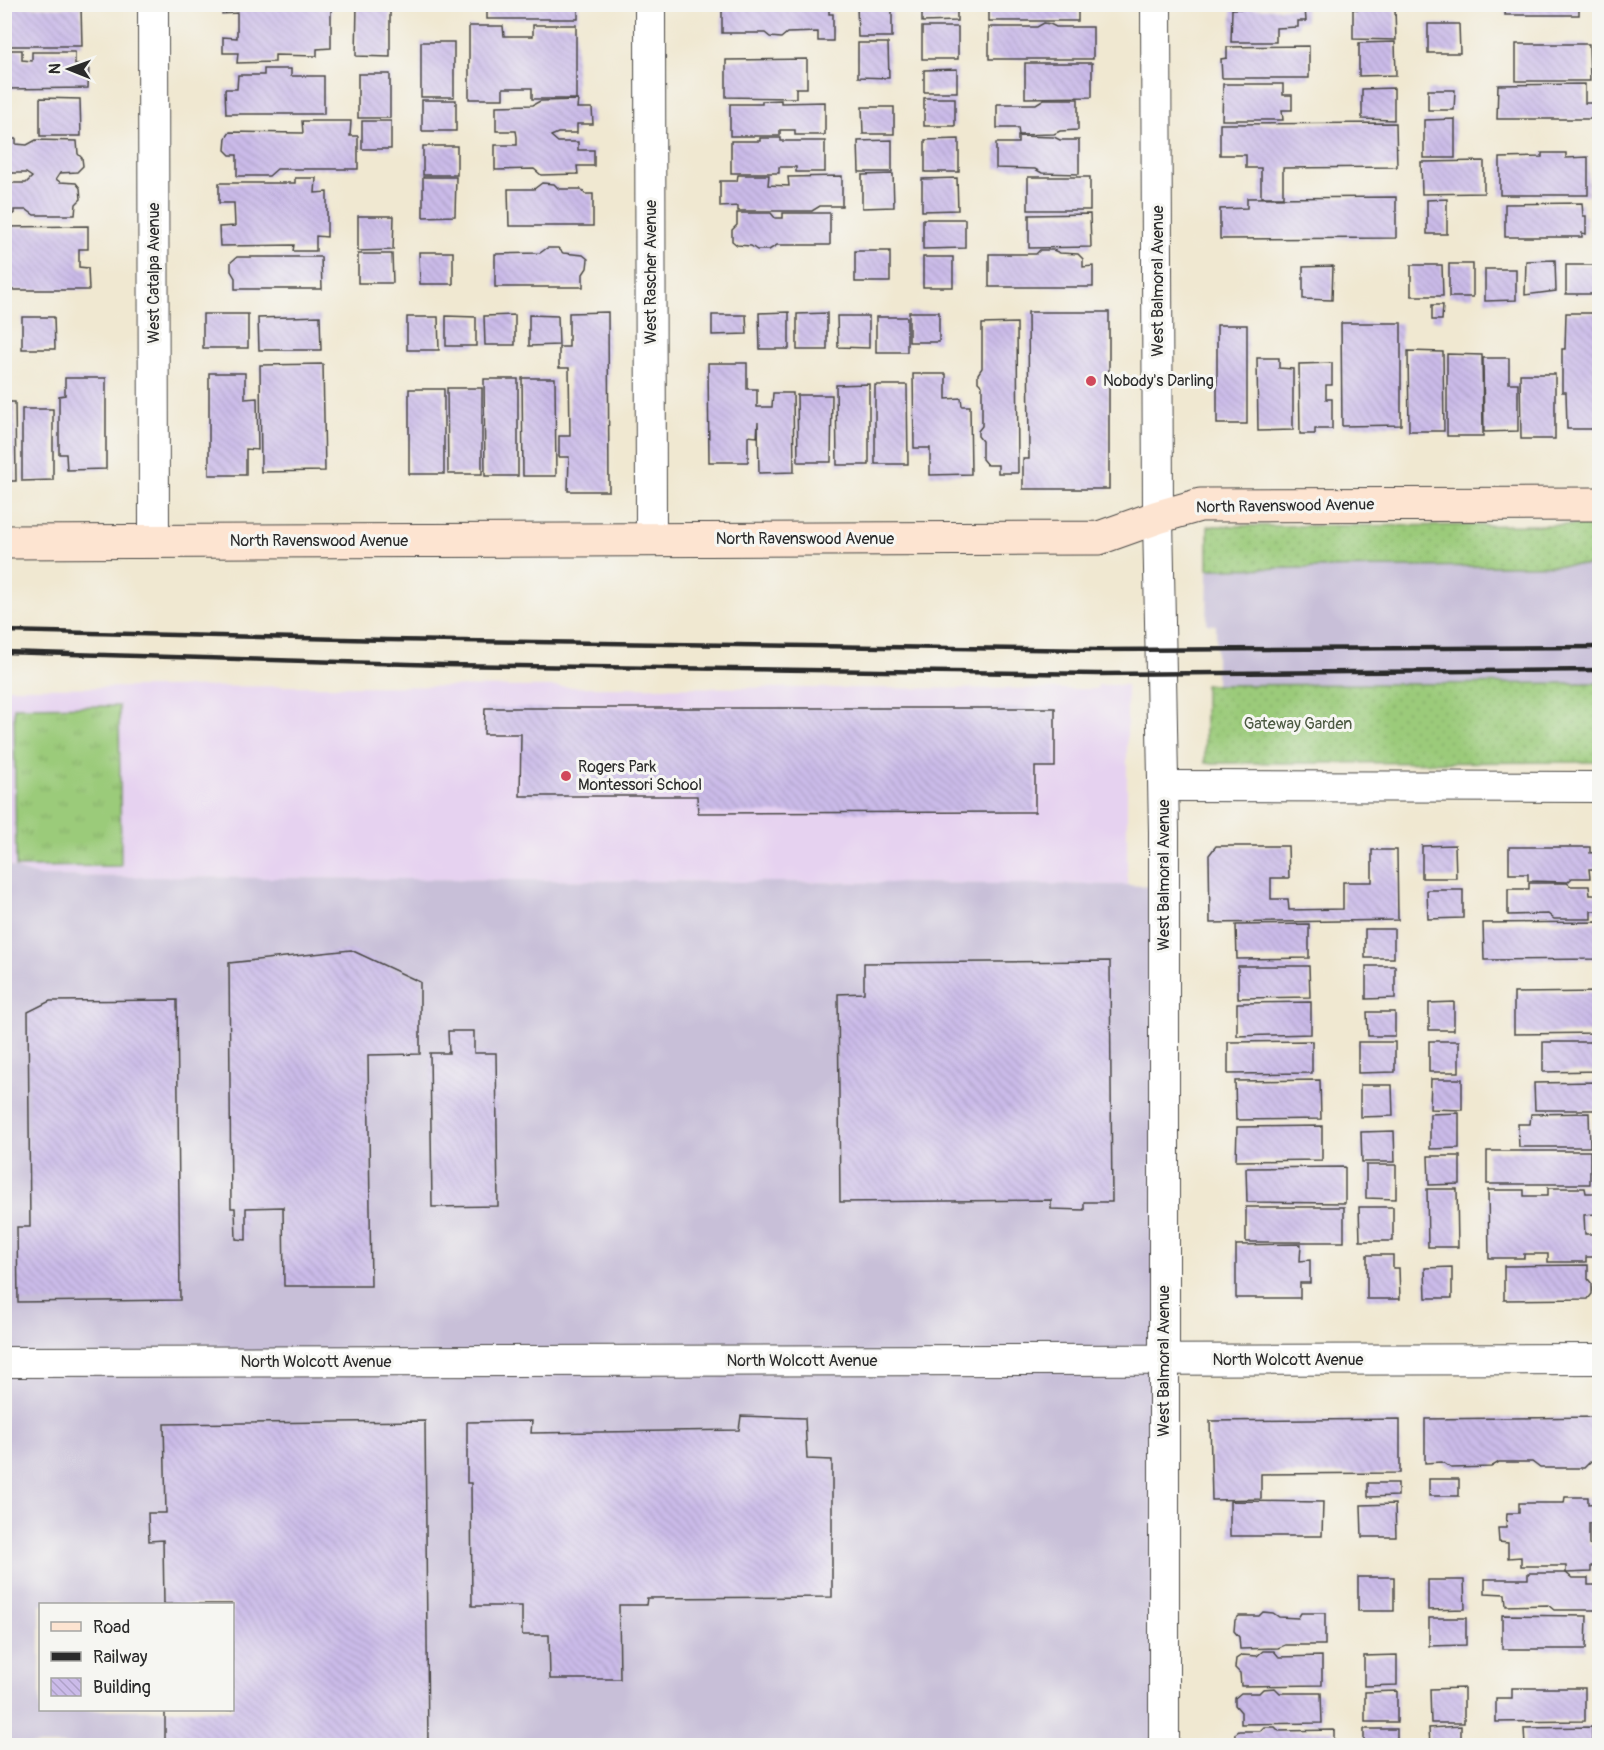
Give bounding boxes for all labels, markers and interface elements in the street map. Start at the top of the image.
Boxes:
north arrow [39,39,99,99]
text: N [45,63,65,74]
street label: West Rascher Avenue [641,200,661,344]
street label: West Catalpa Avenue [144,202,164,343]
street label: West Balmoral Avenue [1148,205,1168,357]
place label: Nobody's Darling [1103,371,1214,391]
marker: Nobody's Darling [1084,374,1098,388]
street label: North Ravenswood Avenue [1196,494,1374,518]
street label: North Ravenswood Avenue [716,529,894,549]
street label: North Ravenswood Avenue [230,531,408,551]
park label: Gateway Garden [1244,714,1352,734]
place label: Rogers Park Montessori School [578,757,702,795]
marker: Rogers Park Montessori School [559,769,573,783]
street label: West Balmoral Avenue [1154,799,1174,951]
street label: West Balmoral Avenue [1154,1285,1174,1437]
street label: North Wolcott Avenue [1213,1350,1364,1370]
street label: North Wolcott Avenue [727,1351,878,1371]
street label: North Wolcott Avenue [241,1352,392,1372]
legend [39,1603,234,1711]
text: Road [93,1616,130,1639]
text: Railway [93,1646,148,1669]
text: Building [93,1676,151,1699]

